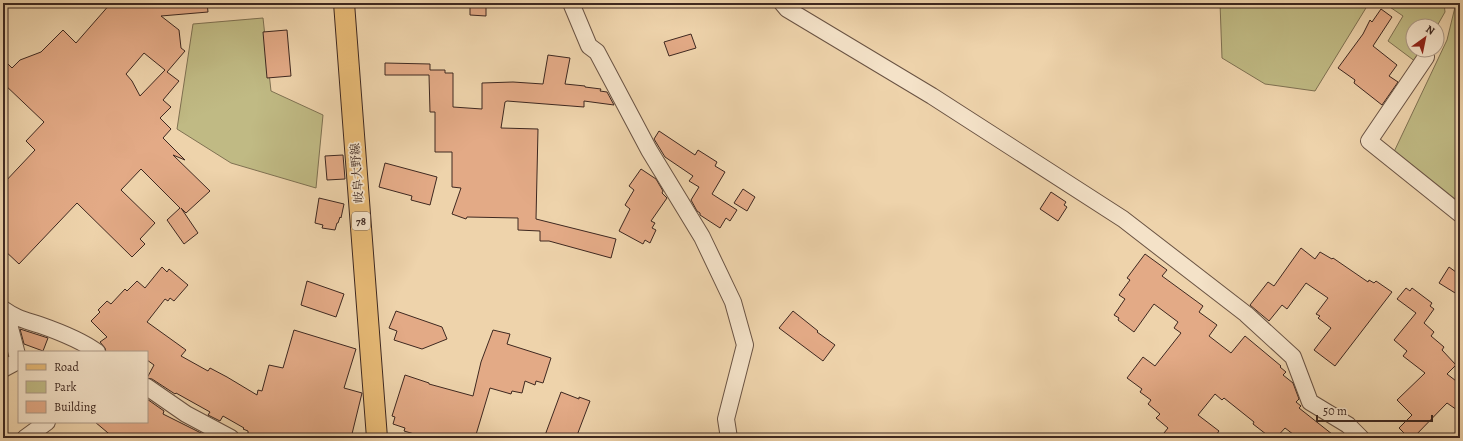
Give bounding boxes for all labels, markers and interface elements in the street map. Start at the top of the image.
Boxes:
north arrow [1405,18,1445,58]
text: N [1423,22,1438,39]
street label: 岐阜大野線 [347,143,367,203]
road number: 78 [352,212,370,230]
legend [18,351,148,423]
text: Road [54,359,80,375]
text: Park [54,379,77,395]
scale bar [1317,397,1432,423]
text: Building [54,399,96,415]
text: 50 m [1323,403,1347,419]

